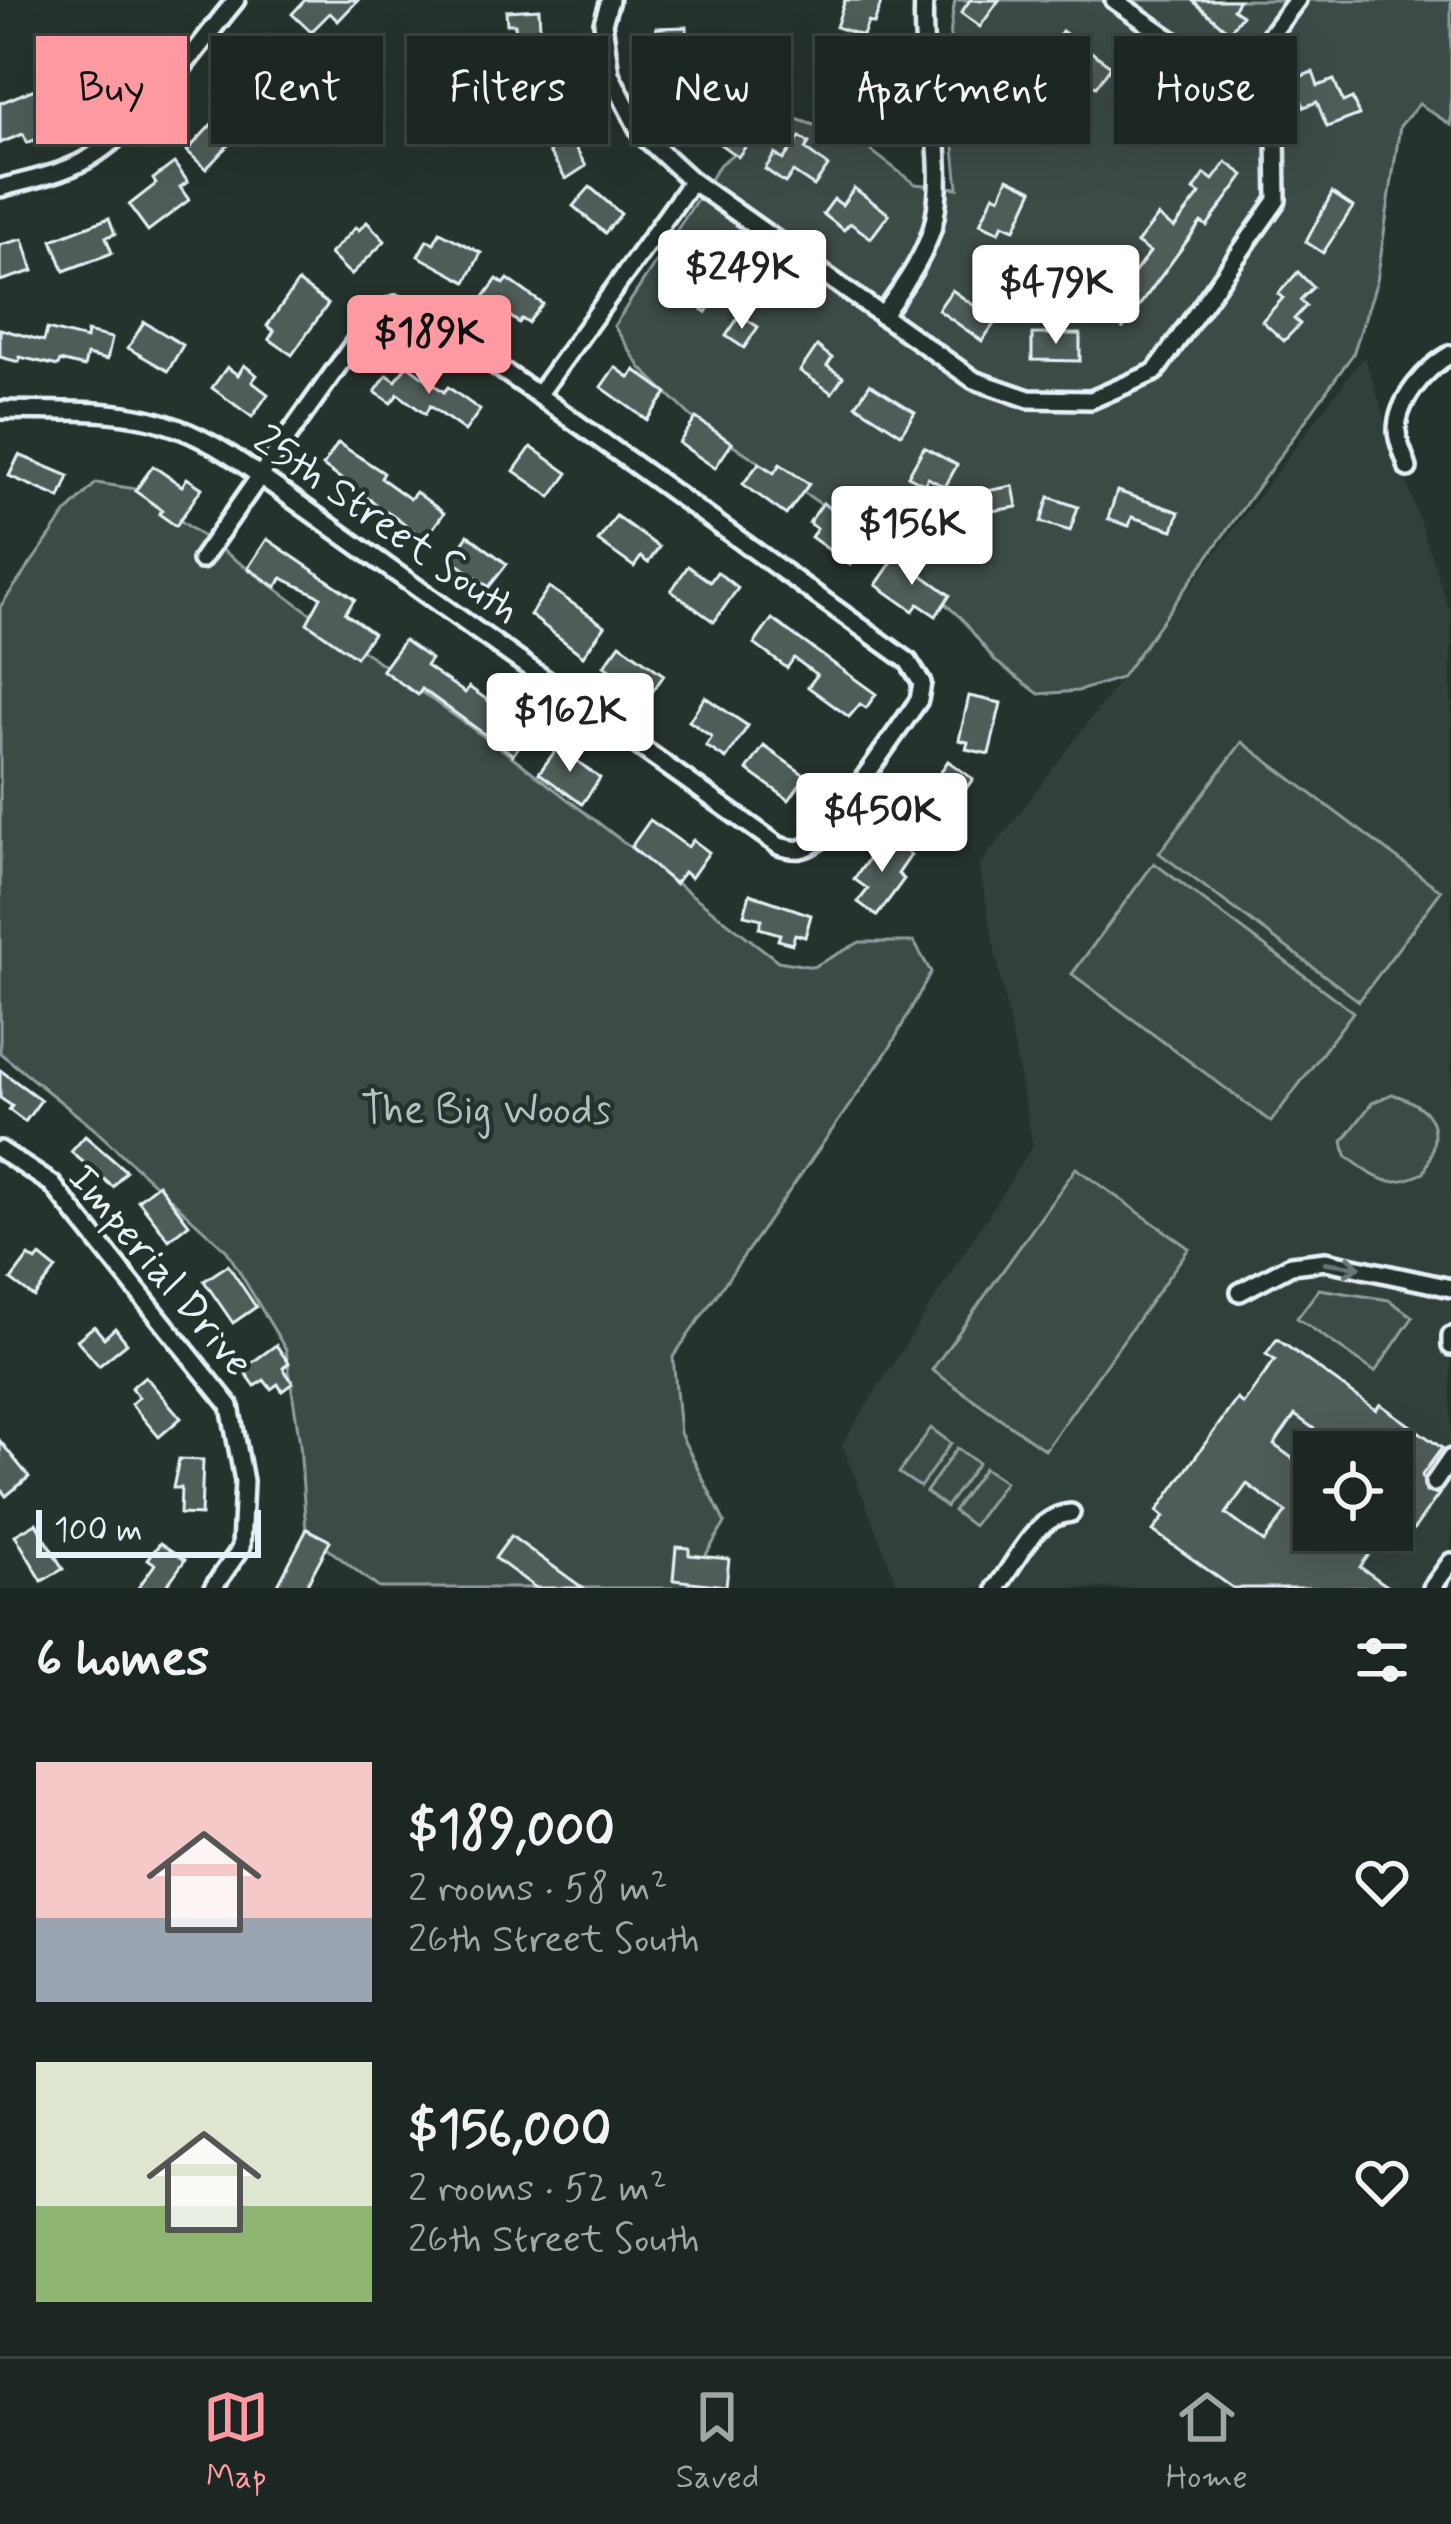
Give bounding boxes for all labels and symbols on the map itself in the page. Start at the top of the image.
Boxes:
pin: $249K [658,230,826,332]
pin: $479K [972,245,1140,347]
pin: $189K [345,295,513,397]
street label: 25th Street South [242,413,530,638]
pin: $156K [828,486,996,588]
pin: $162K [486,673,654,775]
pin: $450K [798,773,966,875]
park label: The Big Woods [361,1084,611,1139]
street label: Imperial Drive [54,1153,265,1389]
one-way arrow [1323,1254,1362,1277]
scale bar [36,1504,261,1557]

